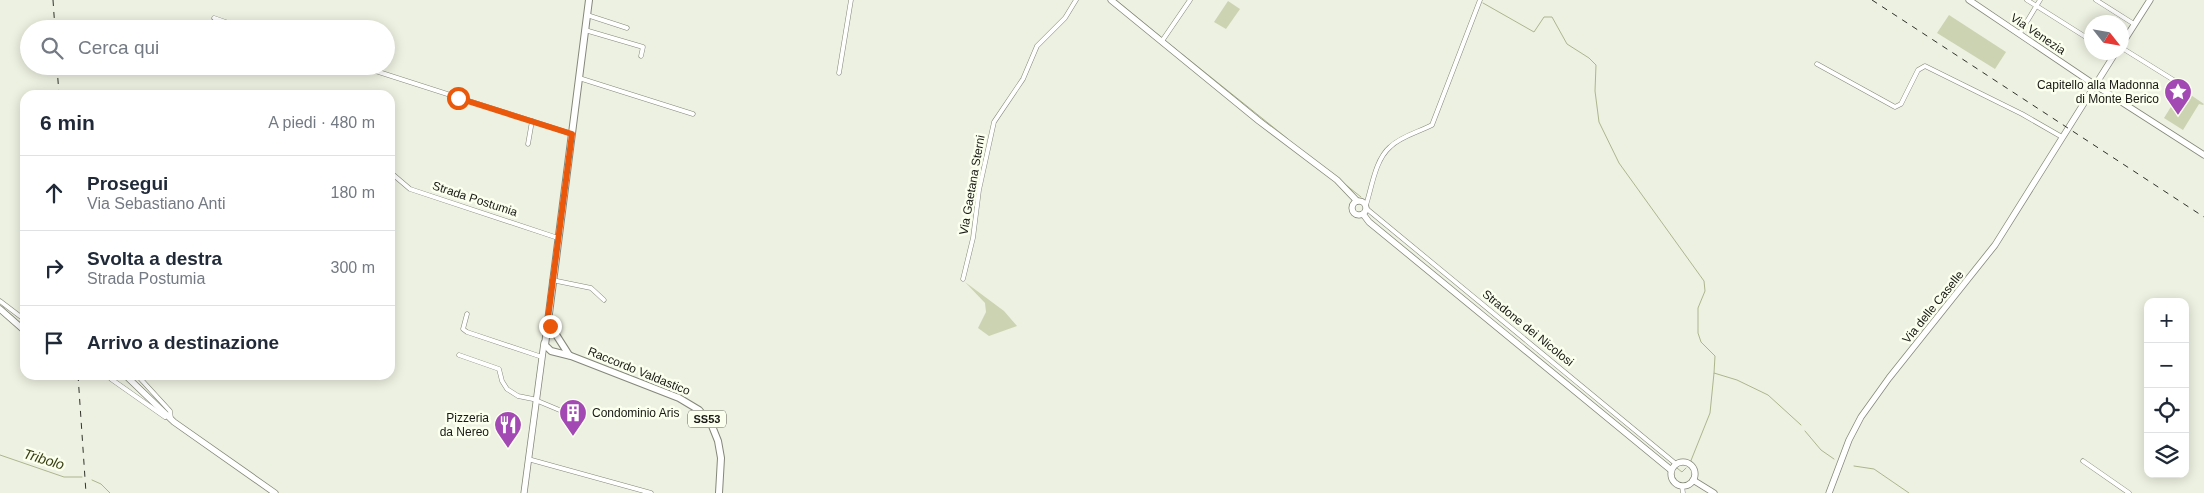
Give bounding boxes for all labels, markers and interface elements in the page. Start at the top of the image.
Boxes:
street label: Via Venezia [2008,11,2068,58]
north arrow [2084,15,2129,60]
search box [20,20,395,75]
icon: search [38,34,66,62]
text: Cerca qui [78,37,159,58]
place icon: Capitello alla Madonna di Monte Berico [2163,77,2193,116]
place label: Capitello alla Madonna di Monte Berico [2037,78,2159,106]
route start [447,87,470,110]
text: 6 min [40,111,95,134]
text: A piedi · 480 m [268,114,375,131]
street label: Via Gaetana Sterni [956,134,988,236]
text: Prosegui [87,173,168,194]
icon: ahead [40,179,68,207]
street label: Strada Postumia [431,179,520,219]
text: 180 m [331,184,375,201]
text: Via Sebastiano Anti [87,195,225,212]
text: Svolta a destra [87,248,222,269]
icon: right [40,254,68,282]
text: 300 m [331,259,375,276]
street label: Via delle Caselle [1900,268,1967,346]
text: Strada Postumia [87,270,205,287]
street label: Stradone dei Nicolosi [1480,287,1576,369]
map controls [2144,298,2189,478]
button: + [2144,298,2189,343]
route end [539,315,562,338]
icon: arrive [40,329,68,357]
text: Arrivo a destinazione [87,332,279,353]
button: − [2144,343,2189,388]
street label: Raccordo Valdastico [586,344,693,398]
button: locate [2144,388,2189,433]
building icon: Condominio Aris [558,398,588,437]
place label: Condominio Aris [592,406,679,420]
restaurant icon: Pizzeria da Nereo [493,410,523,449]
road number: SS53 [688,410,726,428]
place label: Pizzeria da Nereo [440,411,489,439]
button: layers [2144,433,2189,478]
water label: Tribolo [22,445,67,473]

